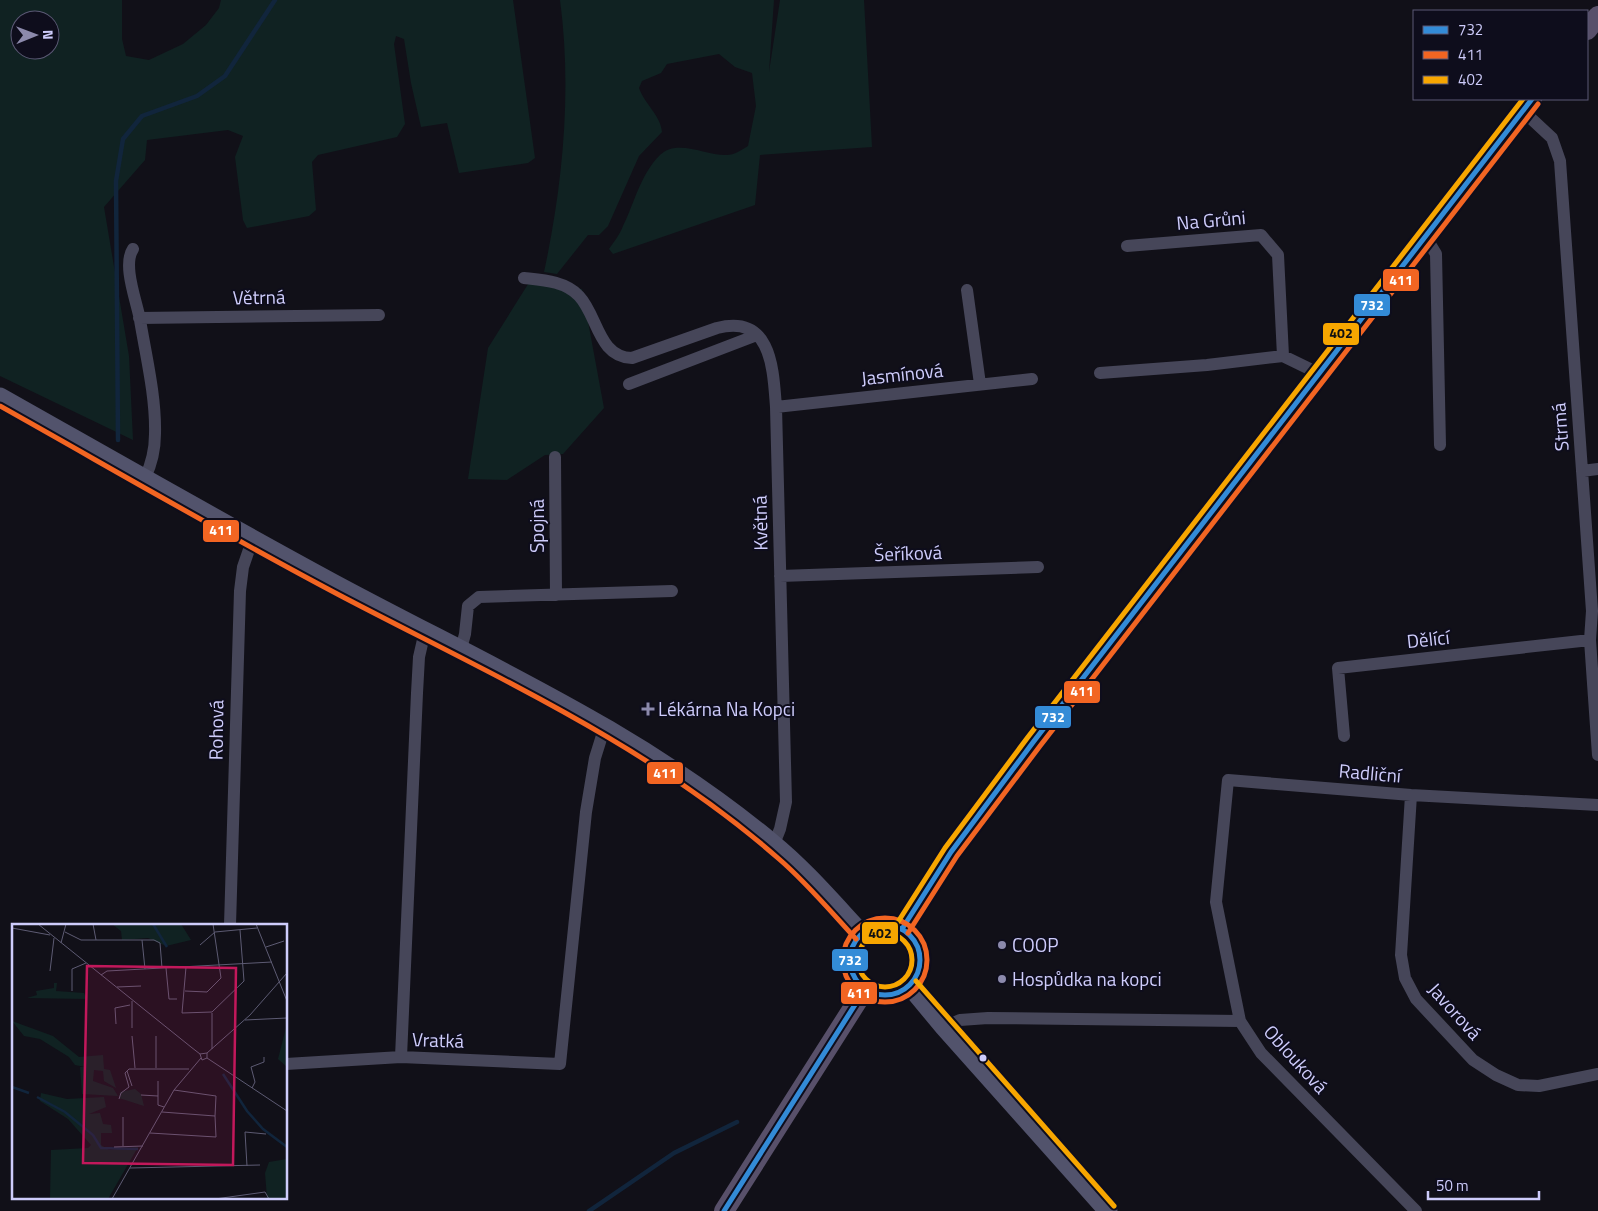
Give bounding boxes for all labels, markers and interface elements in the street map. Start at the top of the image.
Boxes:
north arrow [10,10,60,60]
legend [1413,10,1588,100]
text: 732 [1458,18,1483,41]
text: N [38,30,59,40]
text: 411 [1458,43,1483,66]
text: 402 [1458,68,1483,91]
street label: Na Grůni [1175,202,1247,237]
line badge: 411 [1382,268,1420,292]
text: 411 [1389,269,1413,290]
street label: Větrná [232,282,286,311]
line badge: 732 [1353,293,1391,317]
text: 732 [1360,294,1384,315]
line badge: 402 [1322,322,1360,346]
text: 402 [1329,322,1353,343]
street label: Jasmínová [859,355,945,392]
street label: Strmá [1543,401,1576,452]
street label: Květná [745,495,774,551]
street label: Spojná [522,498,551,553]
line badge: 411 [202,519,240,543]
text: 411 [209,519,233,540]
street label: Šeříková [873,537,943,568]
street label: Dělící [1405,622,1453,655]
line badge: 411 [1063,680,1101,704]
text: 411 [1070,680,1094,701]
place label: Lékárna Na Kopci [658,694,795,723]
street label: Rohová [200,699,231,760]
marker: Lékárna Na Kopci [642,703,654,715]
line badge: 732 [1034,705,1072,729]
text: 732 [1041,706,1065,727]
street label: Radliční [1338,755,1404,790]
line badge: 411 [646,761,684,785]
text: 411 [653,762,677,783]
line badge: 402 [861,921,899,945]
text: 402 [868,922,892,943]
inset map [12,924,288,1198]
place label: COOP [1012,930,1058,959]
marker: COOP [996,939,1008,951]
line badge: 732 [831,948,869,972]
text: 732 [838,949,862,970]
place label: Hospůdka na kopci [1012,964,1162,993]
marker: Hospůdka na kopci [996,973,1008,985]
street label: Javorová [1422,975,1489,1046]
line badge: 411 [840,981,878,1005]
text: 411 [847,982,871,1003]
street label: Oblouková [1257,1018,1336,1100]
street label: Vratká [412,1024,465,1055]
unlabelled marker [978,1053,988,1063]
scale bar [1428,1168,1539,1200]
text: 50 m [1436,1174,1469,1197]

